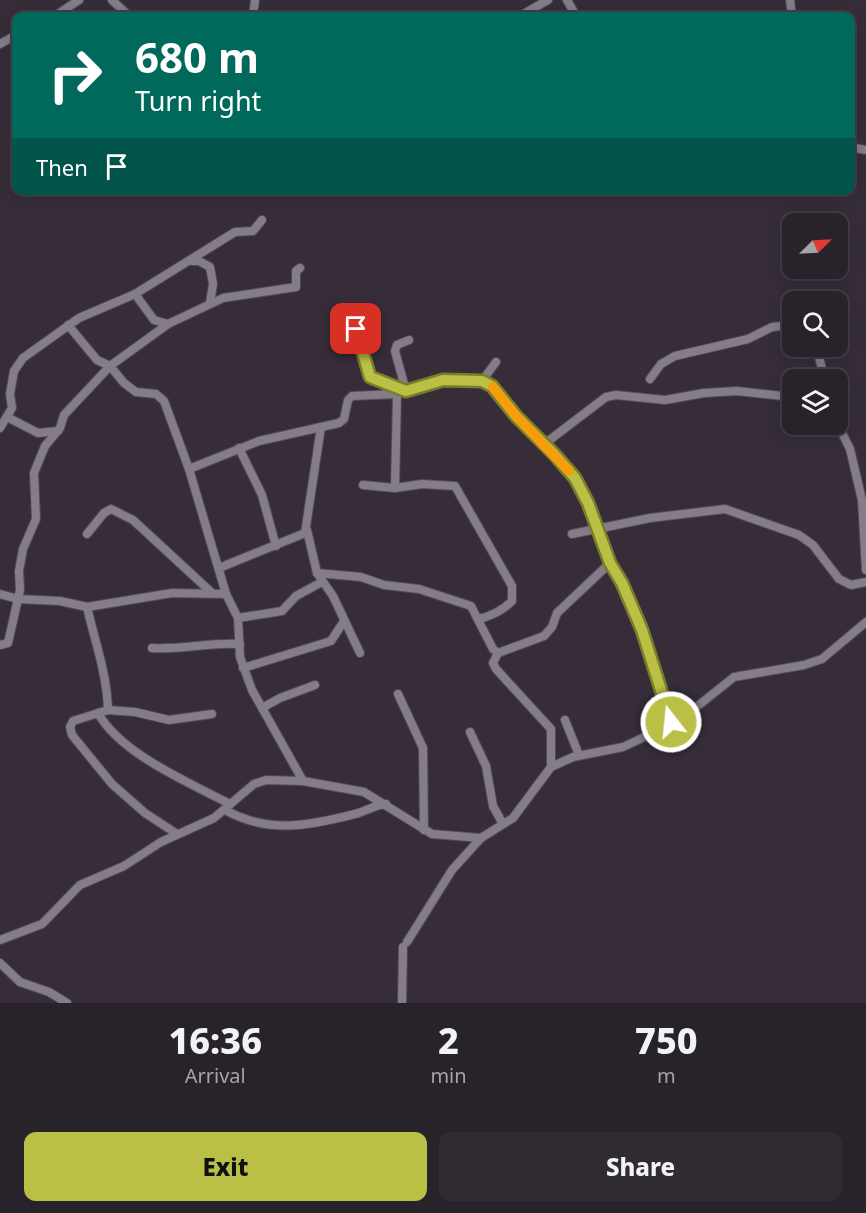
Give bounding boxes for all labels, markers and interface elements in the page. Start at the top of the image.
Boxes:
text: 680 m [135,28,259,85]
icon: right [36,36,114,114]
text: Turn right [135,82,261,119]
icon: arrive [100,150,133,183]
text: Then [36,152,88,182]
north arrow [782,213,848,279]
map controls [782,213,848,435]
button: search [782,291,848,357]
pin [330,303,381,354]
icon: arrive [339,312,372,345]
button: layers [782,369,848,435]
position arrow [639,690,703,754]
text: 16:36 [168,1016,262,1065]
text: 2 [438,1016,459,1065]
text: 750 [635,1016,698,1065]
text: Arrival [185,1062,246,1089]
text: min [430,1062,467,1089]
text: m [657,1062,676,1089]
button: Exit [24,1132,427,1201]
button: Share [439,1132,842,1201]

